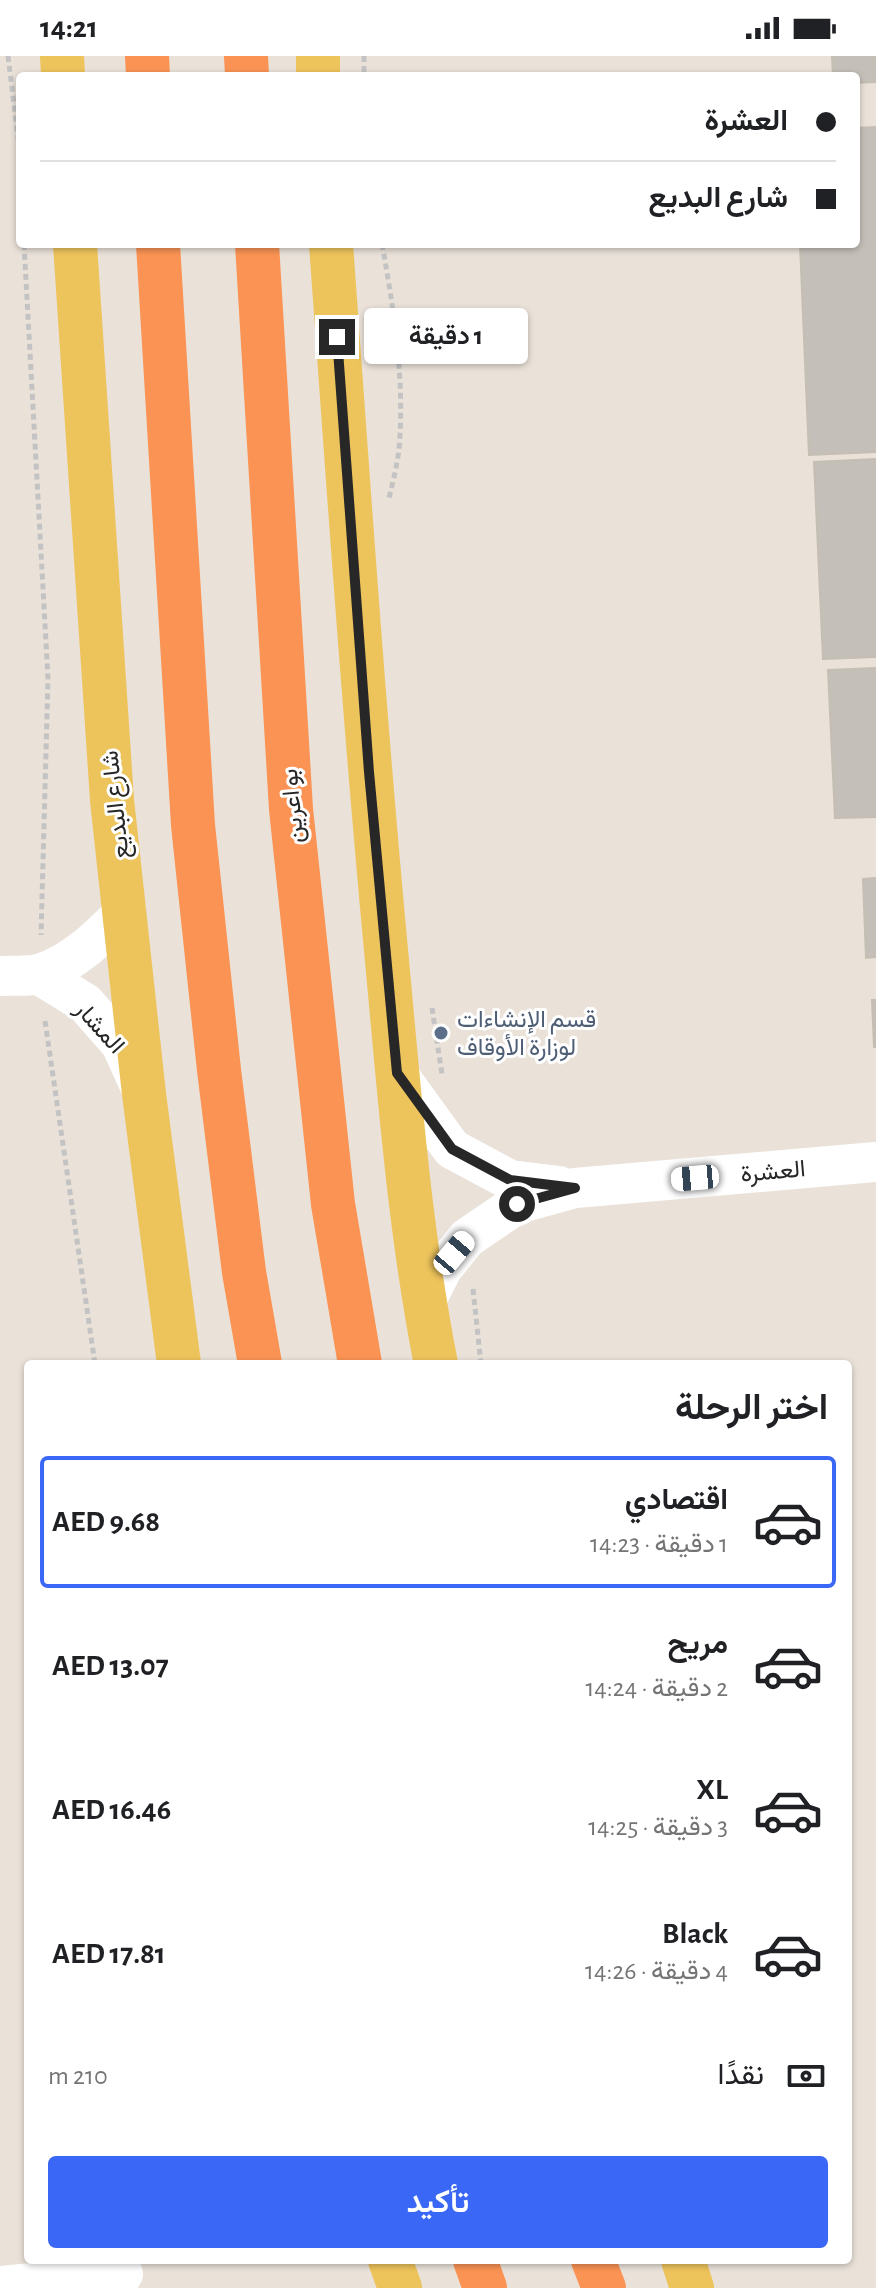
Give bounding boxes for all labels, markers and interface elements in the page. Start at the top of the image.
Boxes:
text: 14:21 [40,13,98,43]
text: العشرة [705,106,788,136]
text: شارع البديع [648,183,788,213]
callout: 1 دقيقة [365,309,529,365]
route end [319,319,355,355]
text: 1 دقيقة [409,323,483,349]
street label: شارع البديع [98,749,138,860]
street label: بو اعرين [278,767,310,844]
street label: المشار [68,996,129,1060]
place label: قسم الإنشاءات لوزارة الأوقاف [457,1008,596,1062]
marker: قسم الإنشاءات لوزارة الأوقاف [432,1024,450,1042]
street label: العشرة [740,1157,807,1189]
car [670,1164,720,1192]
route start [499,1186,535,1222]
car [429,1227,479,1279]
text: اختر الرحلة [675,1390,828,1426]
text: اقتصادي [625,1485,728,1515]
icon: car [752,1486,824,1558]
text: AED 9.68 [52,1507,160,1537]
text: 1 دقيقة · 14:23 [590,1531,728,1557]
text: مريح [668,1629,728,1659]
icon: car [752,1630,824,1702]
text: AED 13.07 [52,1651,169,1681]
text: 2 دقيقة · 14:24 [585,1675,728,1701]
icon: car [752,1774,824,1846]
text: XL [696,1775,728,1805]
text: AED 16.46 [52,1795,171,1825]
text: 3 دقيقة · 14:25 [588,1814,728,1840]
icon: car [752,1918,824,1990]
text: Black [662,1919,728,1949]
text: AED 17.81 [52,1939,166,1969]
text: 4 دقيقة · 14:26 [585,1958,728,1984]
icon: cash [784,2054,828,2098]
text: نقدًا [718,2060,764,2090]
text: 210 m [48,2063,108,2089]
button: تأكيد [48,2156,828,2248]

